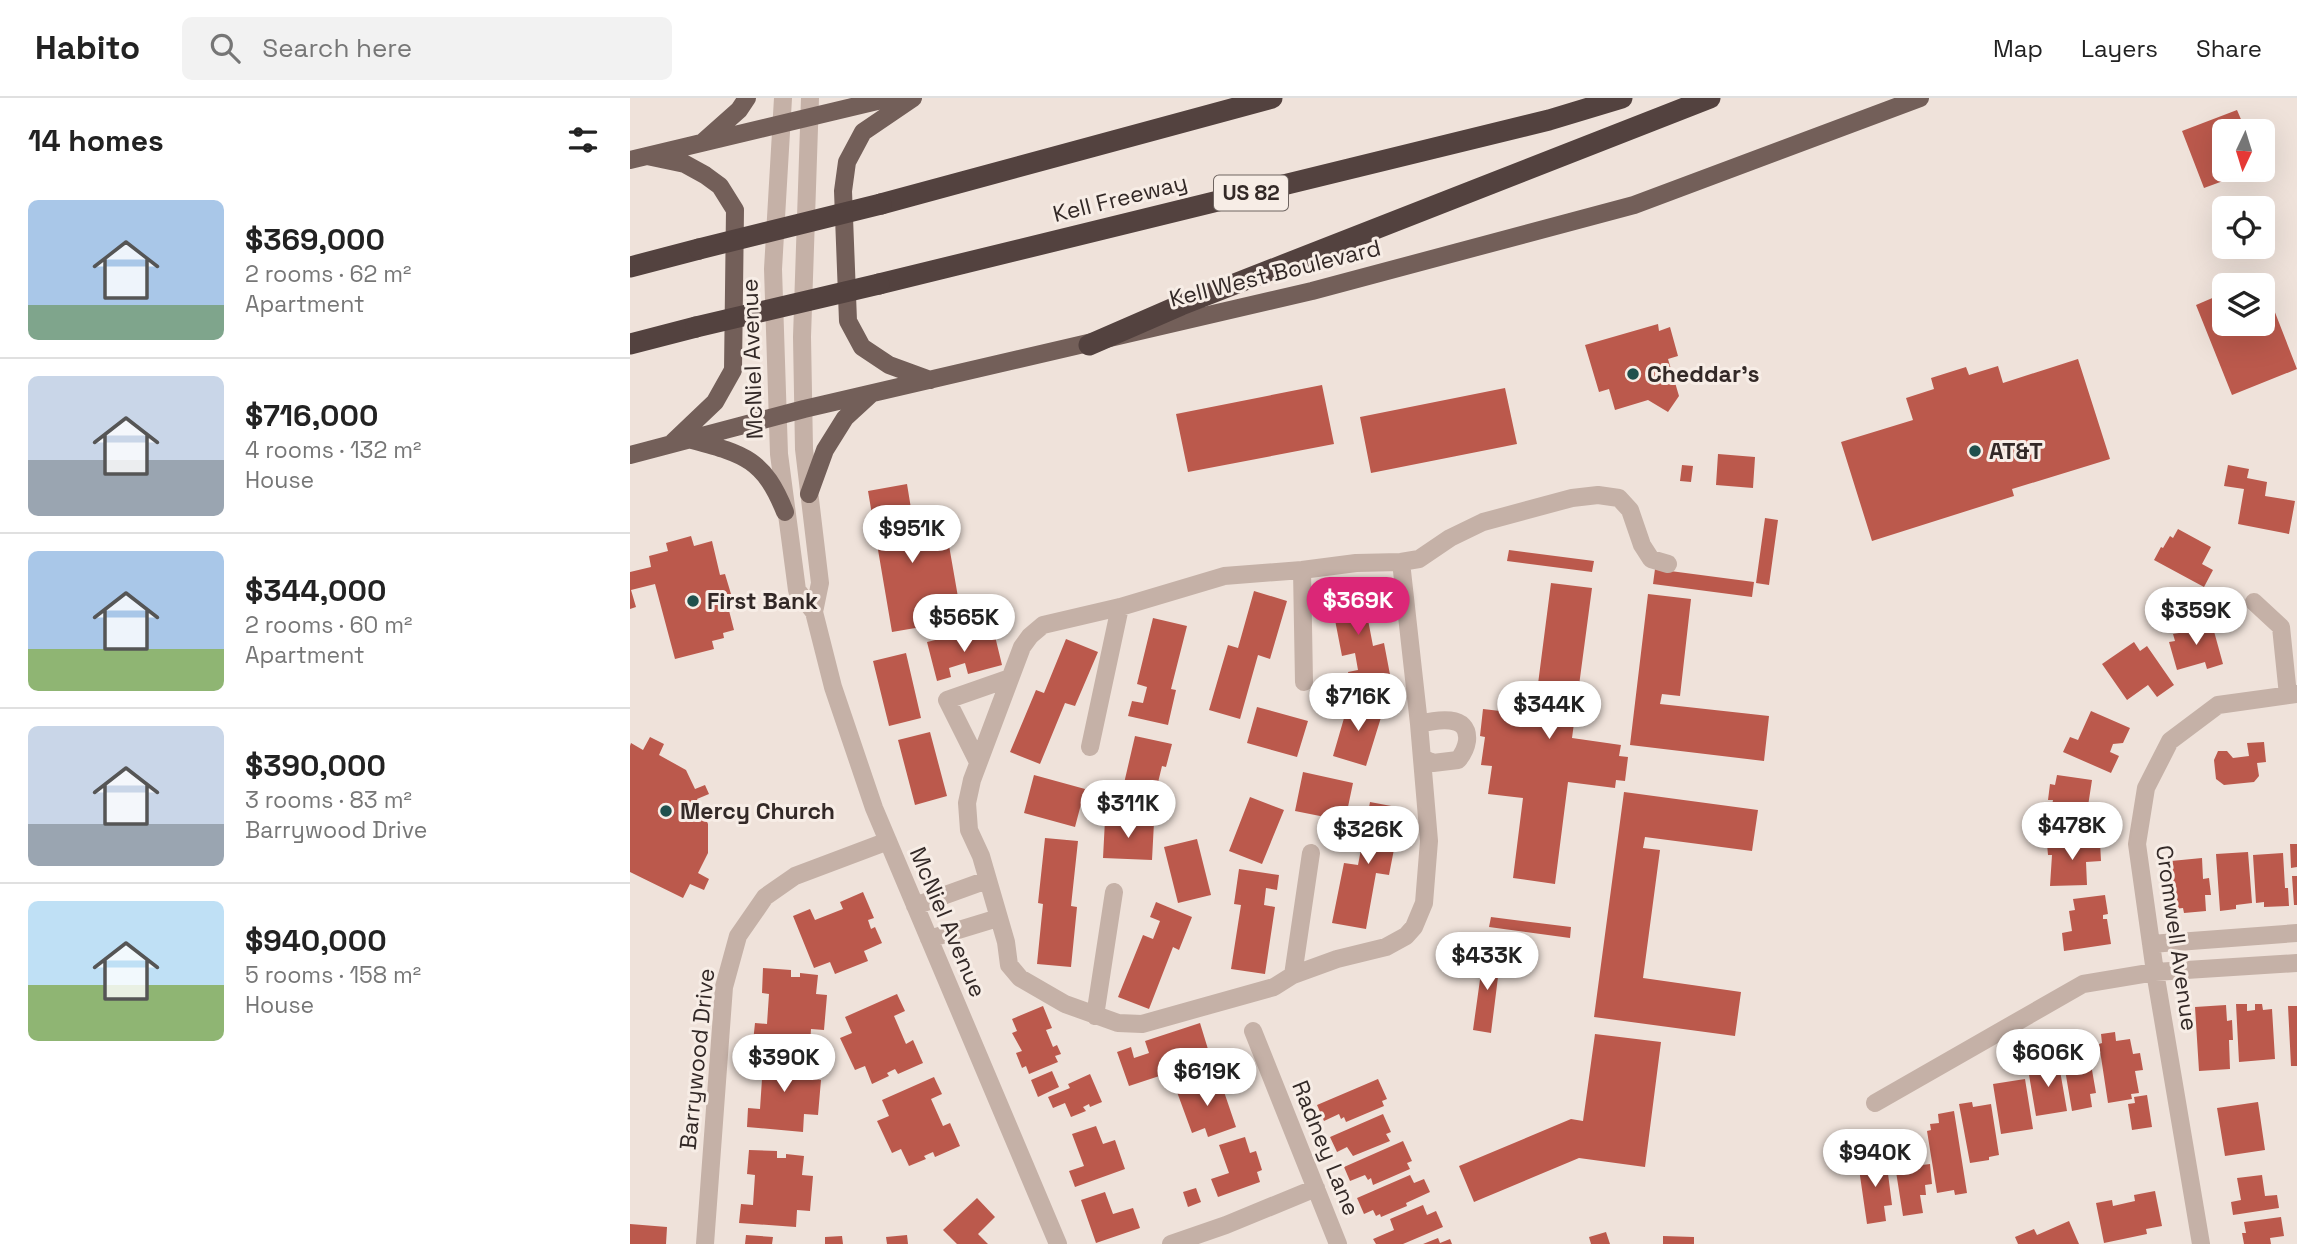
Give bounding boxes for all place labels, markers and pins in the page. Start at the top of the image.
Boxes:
place label: Cheddar's [1647,359,1760,389]
marker: Cheddar's [1625,366,1641,382]
place label: AT&T [1989,436,2043,466]
marker: AT&T [1967,443,1983,459]
pin: $951K [863,505,961,565]
pin: $369K [1309,578,1407,637]
place label: First Bank [707,586,818,616]
pin: $359K [2147,588,2245,647]
marker: First Bank [685,593,701,609]
pin: $565K [915,594,1013,654]
pin: $716K [1309,674,1407,733]
pin: $344K [1500,682,1598,741]
pin: $311K [1079,780,1177,840]
place label: Mercy Church [680,796,835,826]
pin: $478K [2023,802,2121,862]
marker: Mercy Church [658,803,674,819]
pin: $326K [1319,806,1417,866]
pin: $433K [1438,932,1536,992]
pin: $606K [1999,1030,2097,1089]
pin: $390K [735,1034,833,1094]
pin: $619K [1158,1048,1256,1108]
pin: $940K [1826,1130,1924,1189]

